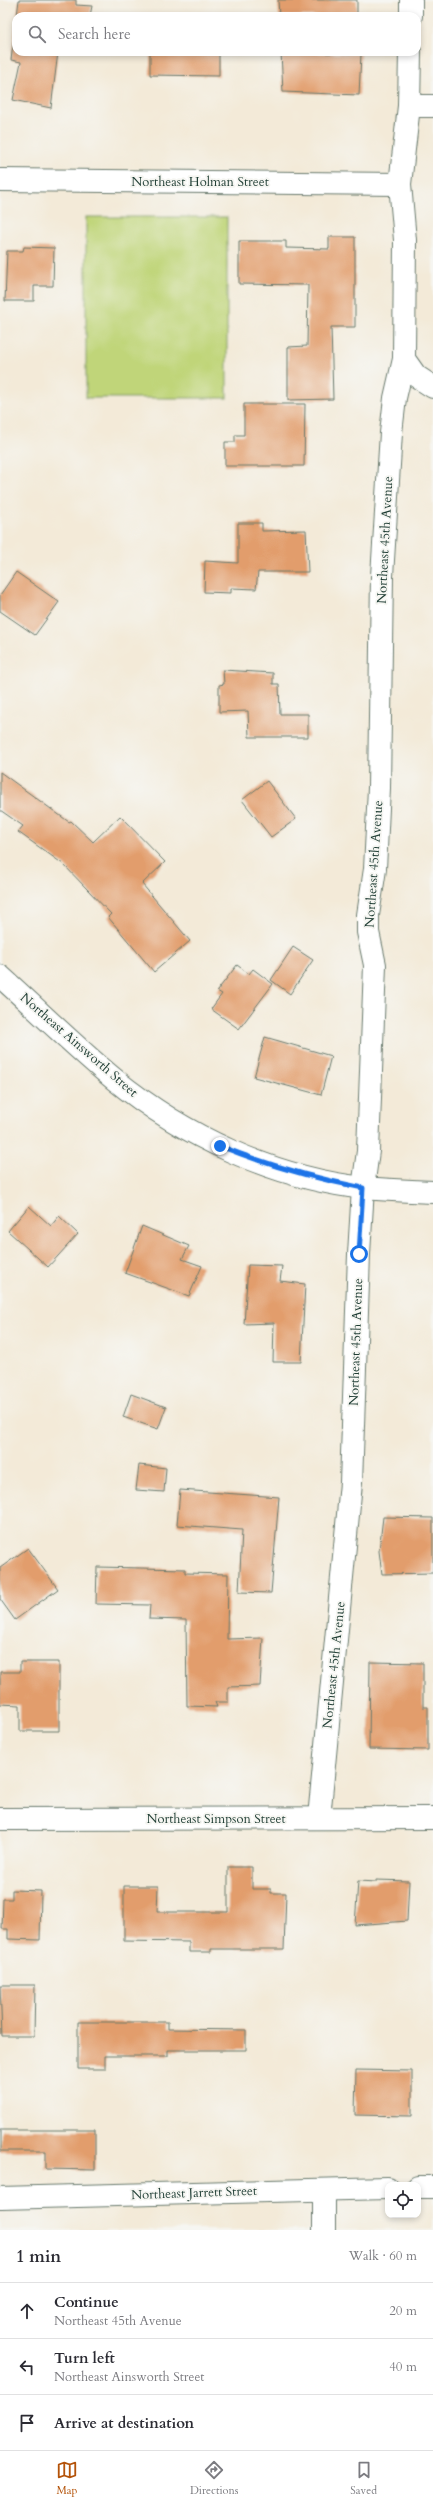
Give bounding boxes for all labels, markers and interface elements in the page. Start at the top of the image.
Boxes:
search box [12,12,421,56]
icon: search [26,23,48,45]
text: Search here [58,24,131,44]
street label: Northeast Holman Street [131,173,269,191]
street label: Northeast 45th Avenue [373,476,397,604]
street label: Northeast 45th Avenue [361,800,387,928]
street label: Northeast Ainsworth Street [16,989,142,1101]
route end [211,1137,229,1155]
route start [350,1245,368,1263]
street label: Northeast 45th Avenue [345,1278,367,1406]
street label: Northeast 45th Avenue [318,1600,350,1729]
street label: Northeast Simpson Street [146,1810,286,1828]
street label: Northeast Jarrett Street [131,2182,257,2204]
map controls [385,2182,421,2218]
button: locate [385,2182,421,2218]
text: 1 min [16,2245,61,2268]
text: Walk · 60 m [349,2247,417,2265]
text: Continue [54,2292,119,2312]
icon: ahead [16,2300,38,2322]
text: 20 m [389,2302,417,2320]
text: Northeast 45th Avenue [54,2312,182,2330]
text: Turn left [54,2348,115,2368]
icon: left [16,2356,38,2378]
text: 40 m [389,2358,417,2376]
text: Northeast Ainsworth Street [54,2368,204,2386]
icon: arrive [16,2412,38,2434]
text: Arrive at destination [54,2413,194,2433]
tab: Map [56,2459,78,2498]
tab: Directions [190,2459,238,2498]
tab: Saved [350,2459,377,2498]

